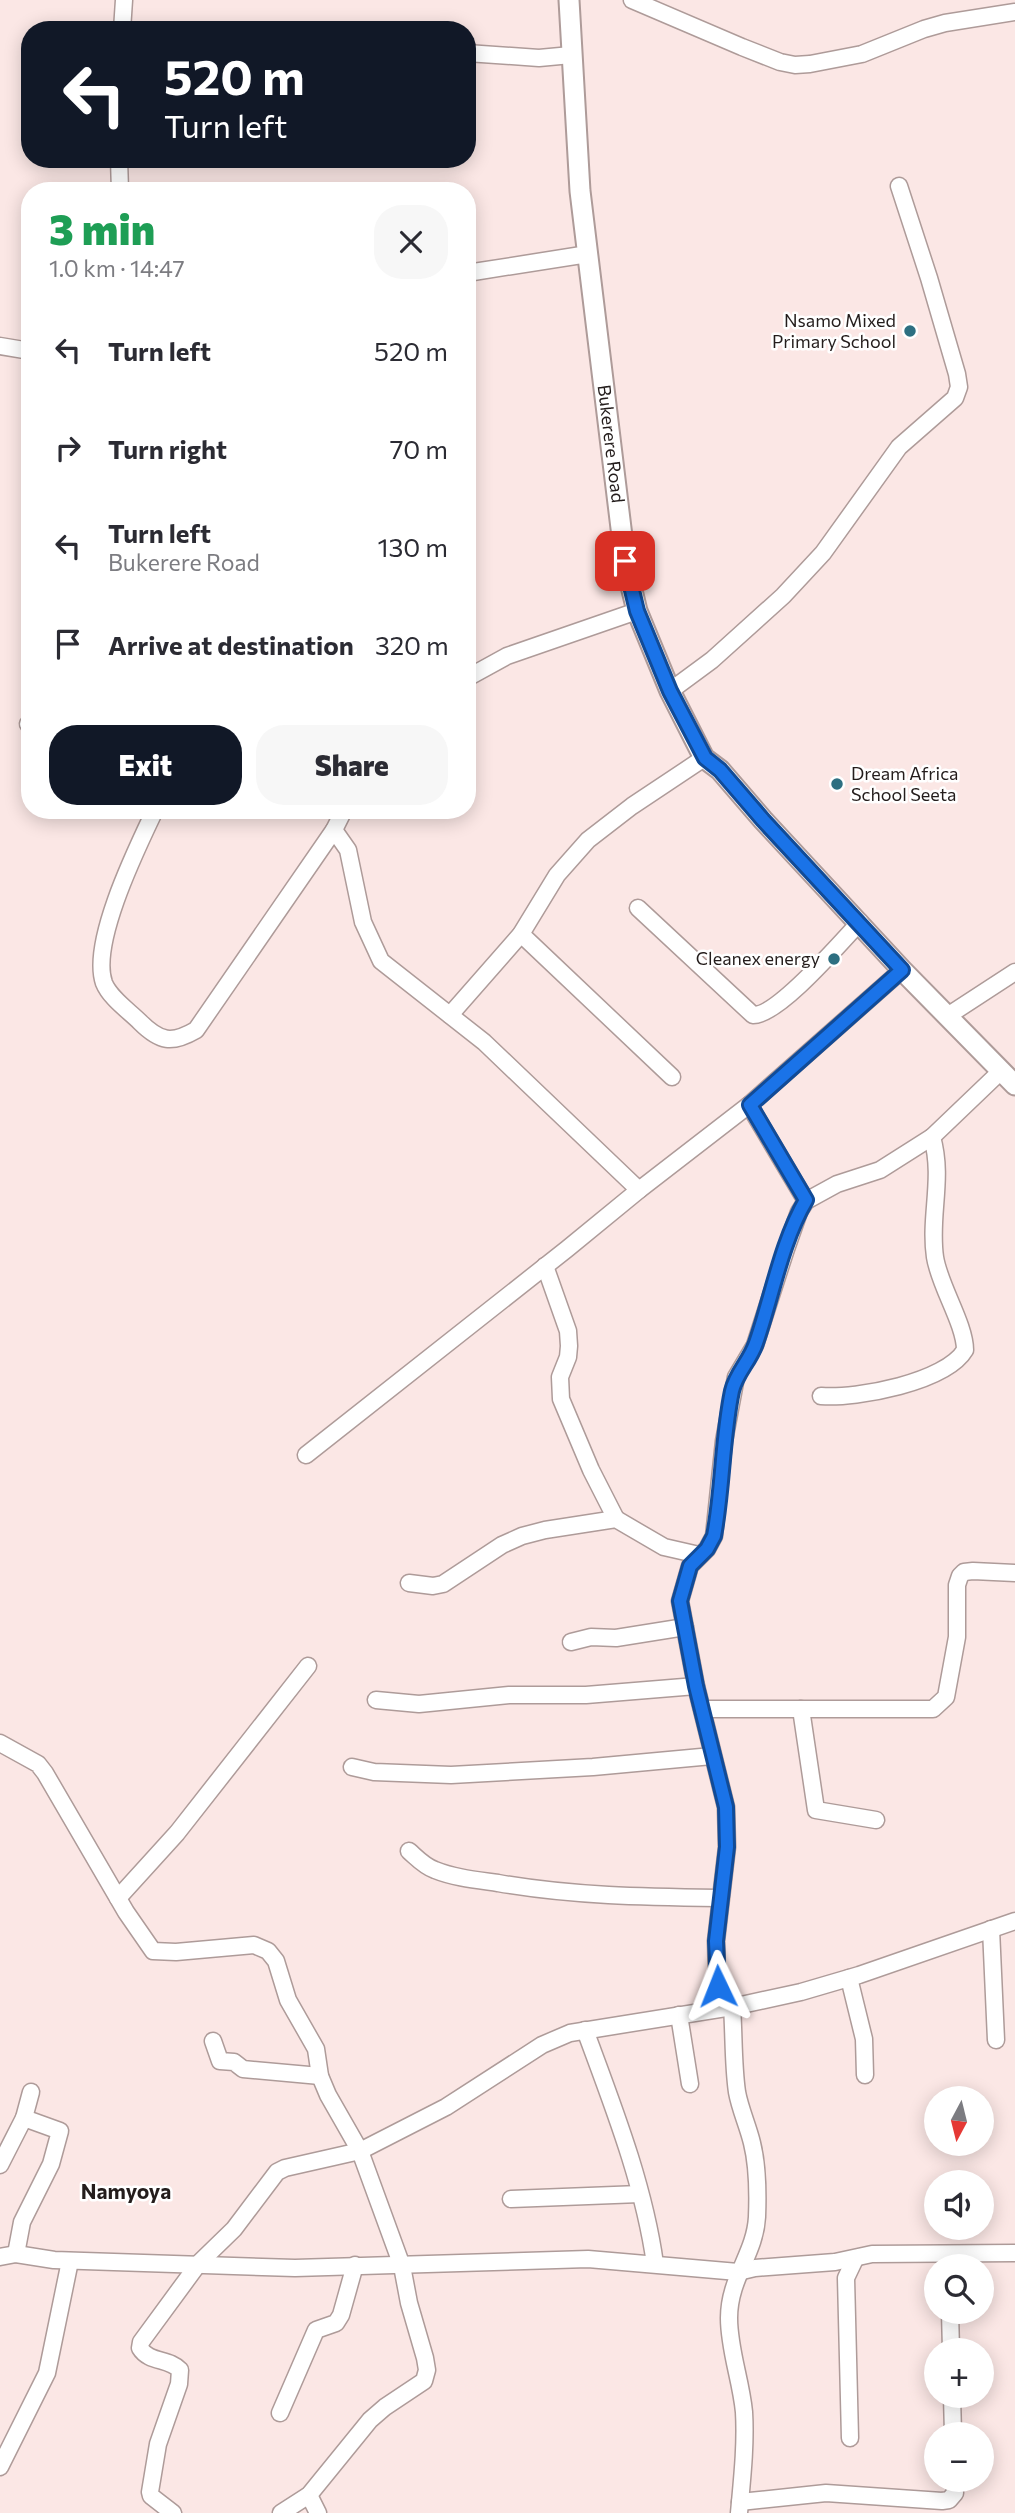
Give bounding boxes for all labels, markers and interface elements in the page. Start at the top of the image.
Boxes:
text: 520 m [164,45,305,105]
icon: left [49,49,140,140]
text: Turn left [164,105,288,145]
text: 3 min [49,202,155,254]
button: close [374,205,448,279]
text: 1.0 km · 14:47 [49,254,185,282]
place label: Nsamo Mixed Primary School [772,309,896,352]
marker: Nsamo Mixed Primary School [902,323,918,339]
icon: left [49,331,87,369]
text: Turn left [108,335,211,366]
text: 520 m [374,335,448,366]
street label: Bukerere Road [594,383,630,504]
icon: right [49,429,87,467]
text: Turn right [108,433,227,464]
text: 70 m [390,433,448,464]
text: Turn left [108,517,211,548]
icon: left [49,527,87,565]
text: 130 m [377,531,448,562]
pin [595,531,655,591]
icon: arrive [606,542,644,580]
text: Bukerere Road [108,548,260,576]
icon: arrive [49,625,87,663]
text: Arrive at destination [108,629,354,660]
text: 320 m [375,629,449,660]
button: Exit [49,725,242,805]
button: Share [256,725,448,805]
place label: Dream Africa School Seeta [851,762,959,805]
marker: Dream Africa School Seeta [829,776,845,792]
place label: Cleanex energy [696,947,820,969]
marker: Cleanex energy [826,951,842,967]
position arrow [681,1949,755,2023]
north arrow [924,2086,994,2156]
map controls [924,2086,994,2492]
button: sound [924,2170,994,2240]
district label: Namyoya [81,2178,171,2203]
button: search [924,2254,994,2324]
button: + [924,2338,994,2408]
button: − [924,2422,994,2492]

